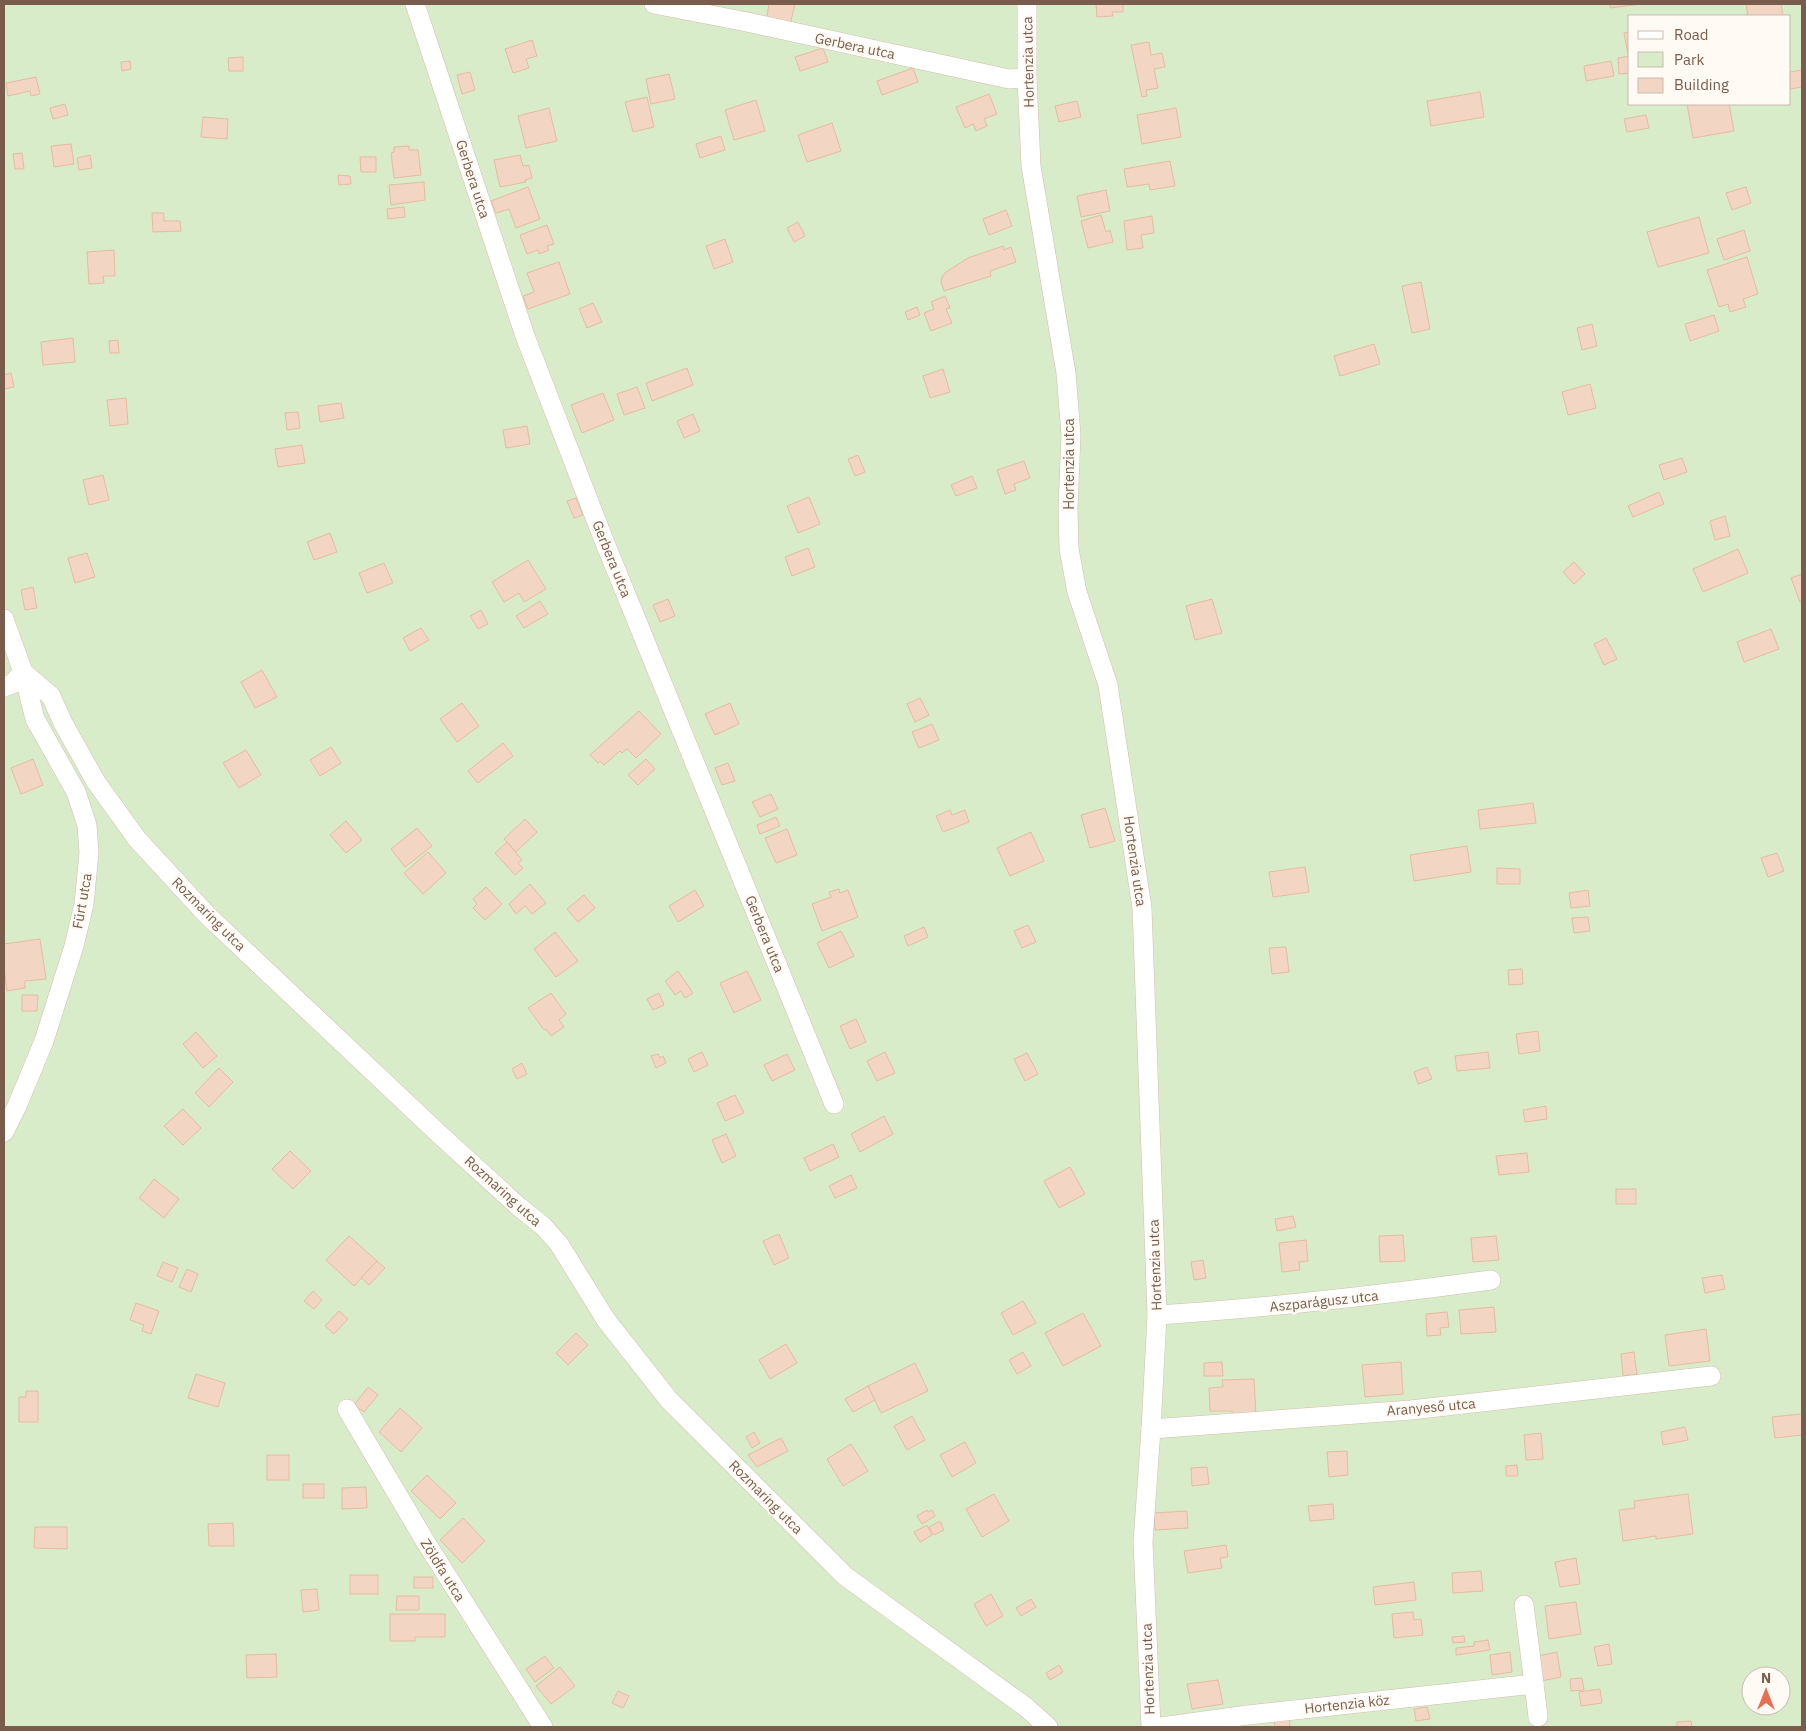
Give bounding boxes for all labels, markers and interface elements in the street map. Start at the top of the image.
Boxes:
legend [1628,15,1791,105]
street label: Hortenzia utca [1018,16,1038,108]
text: Road [1674,25,1709,44]
street label: Gerbera utca [813,29,897,63]
text: Park [1674,50,1704,69]
text: Building [1674,75,1729,94]
street label: Gerbera utca [452,137,494,221]
street label: Hortenzia utca [1060,418,1078,510]
street label: Gerbera utca [588,518,636,601]
street label: Hortenzia utca [1120,814,1150,908]
street label: Fürt utca [68,871,96,930]
street label: Rozmaring utca [168,873,250,955]
street label: Gerbera utca [741,893,789,976]
street label: Rozmaring utca [461,1152,546,1231]
street label: Hortenzia utca [1144,1218,1166,1311]
street label: Aszparágusz utca [1269,1286,1380,1316]
street label: Aranyeső utca [1386,1394,1477,1420]
street label: Rozmaring utca [725,1456,807,1538]
street label: Zöldfa utca [417,1535,470,1605]
street label: Hortenzia utca [1137,1622,1159,1715]
north arrow [1741,1666,1791,1716]
text: N [1761,1669,1771,1687]
street label: Hortenzia köz [1303,1691,1391,1717]

